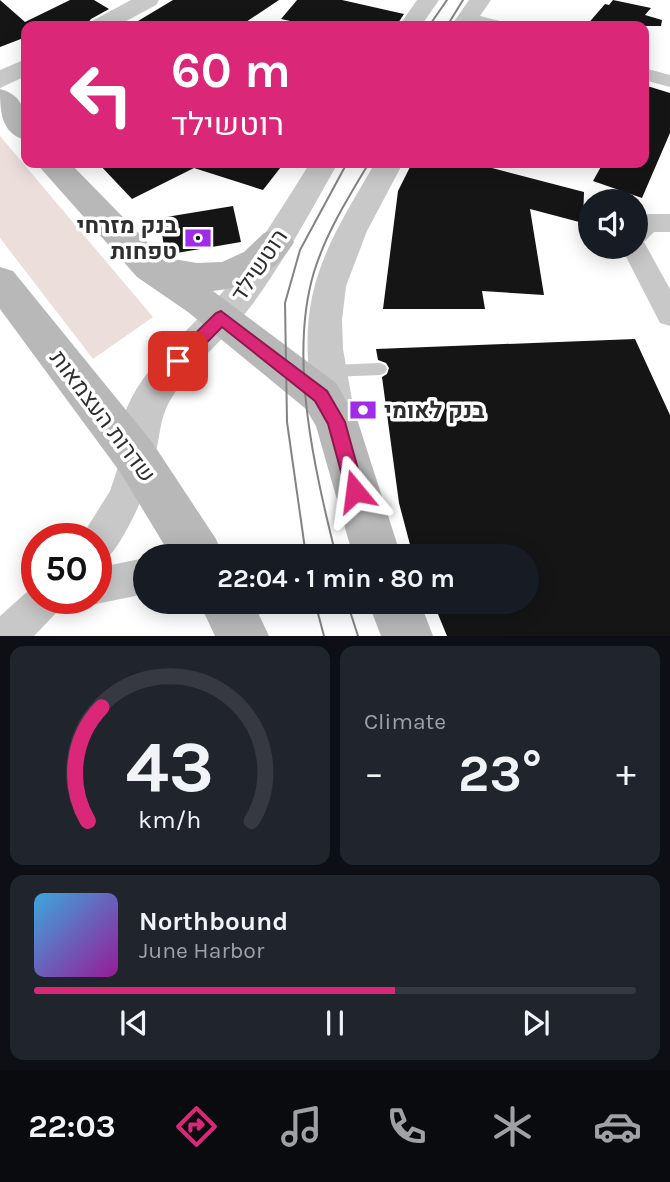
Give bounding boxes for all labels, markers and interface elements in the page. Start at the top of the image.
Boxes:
text: 60 m [171,42,291,99]
icon: left [56,49,147,140]
text: רוטשילד [171,106,284,143]
map controls [578,189,648,259]
button: sound [578,189,648,259]
place label: בנק מזרחי טפחות [77,212,178,265]
bank icon: בנק מזרחי טפחות [183,223,213,253]
street label: רוטשילד [226,224,293,307]
pin [148,331,208,391]
icon: arrive [159,342,197,380]
street label: שדרות העצמאות [44,345,161,488]
bank icon: בנק לאומי [348,395,378,425]
place label: בנק לאומי [384,397,485,424]
position arrow [318,454,392,528]
speed limit sign: 50 [21,523,112,614]
text: 22:04 · 1 min · 80 m [217,563,455,594]
text: Climate [364,708,446,735]
text: 43 [126,725,214,810]
text: 23° [458,743,542,804]
text: − [364,751,384,796]
text: + [616,751,636,796]
text: km/h [138,805,202,834]
text: Northbound [139,906,288,937]
text: June Harbor [139,937,264,964]
icon: previous [115,1004,153,1042]
icon: pause [316,1004,354,1042]
icon: next [517,1004,555,1042]
icon: directions [172,1102,221,1151]
icon: music [277,1102,326,1151]
icon: phone [382,1102,431,1151]
icon: climate [488,1102,537,1151]
icon: car [593,1102,642,1151]
text: 22:03 [28,1108,116,1145]

